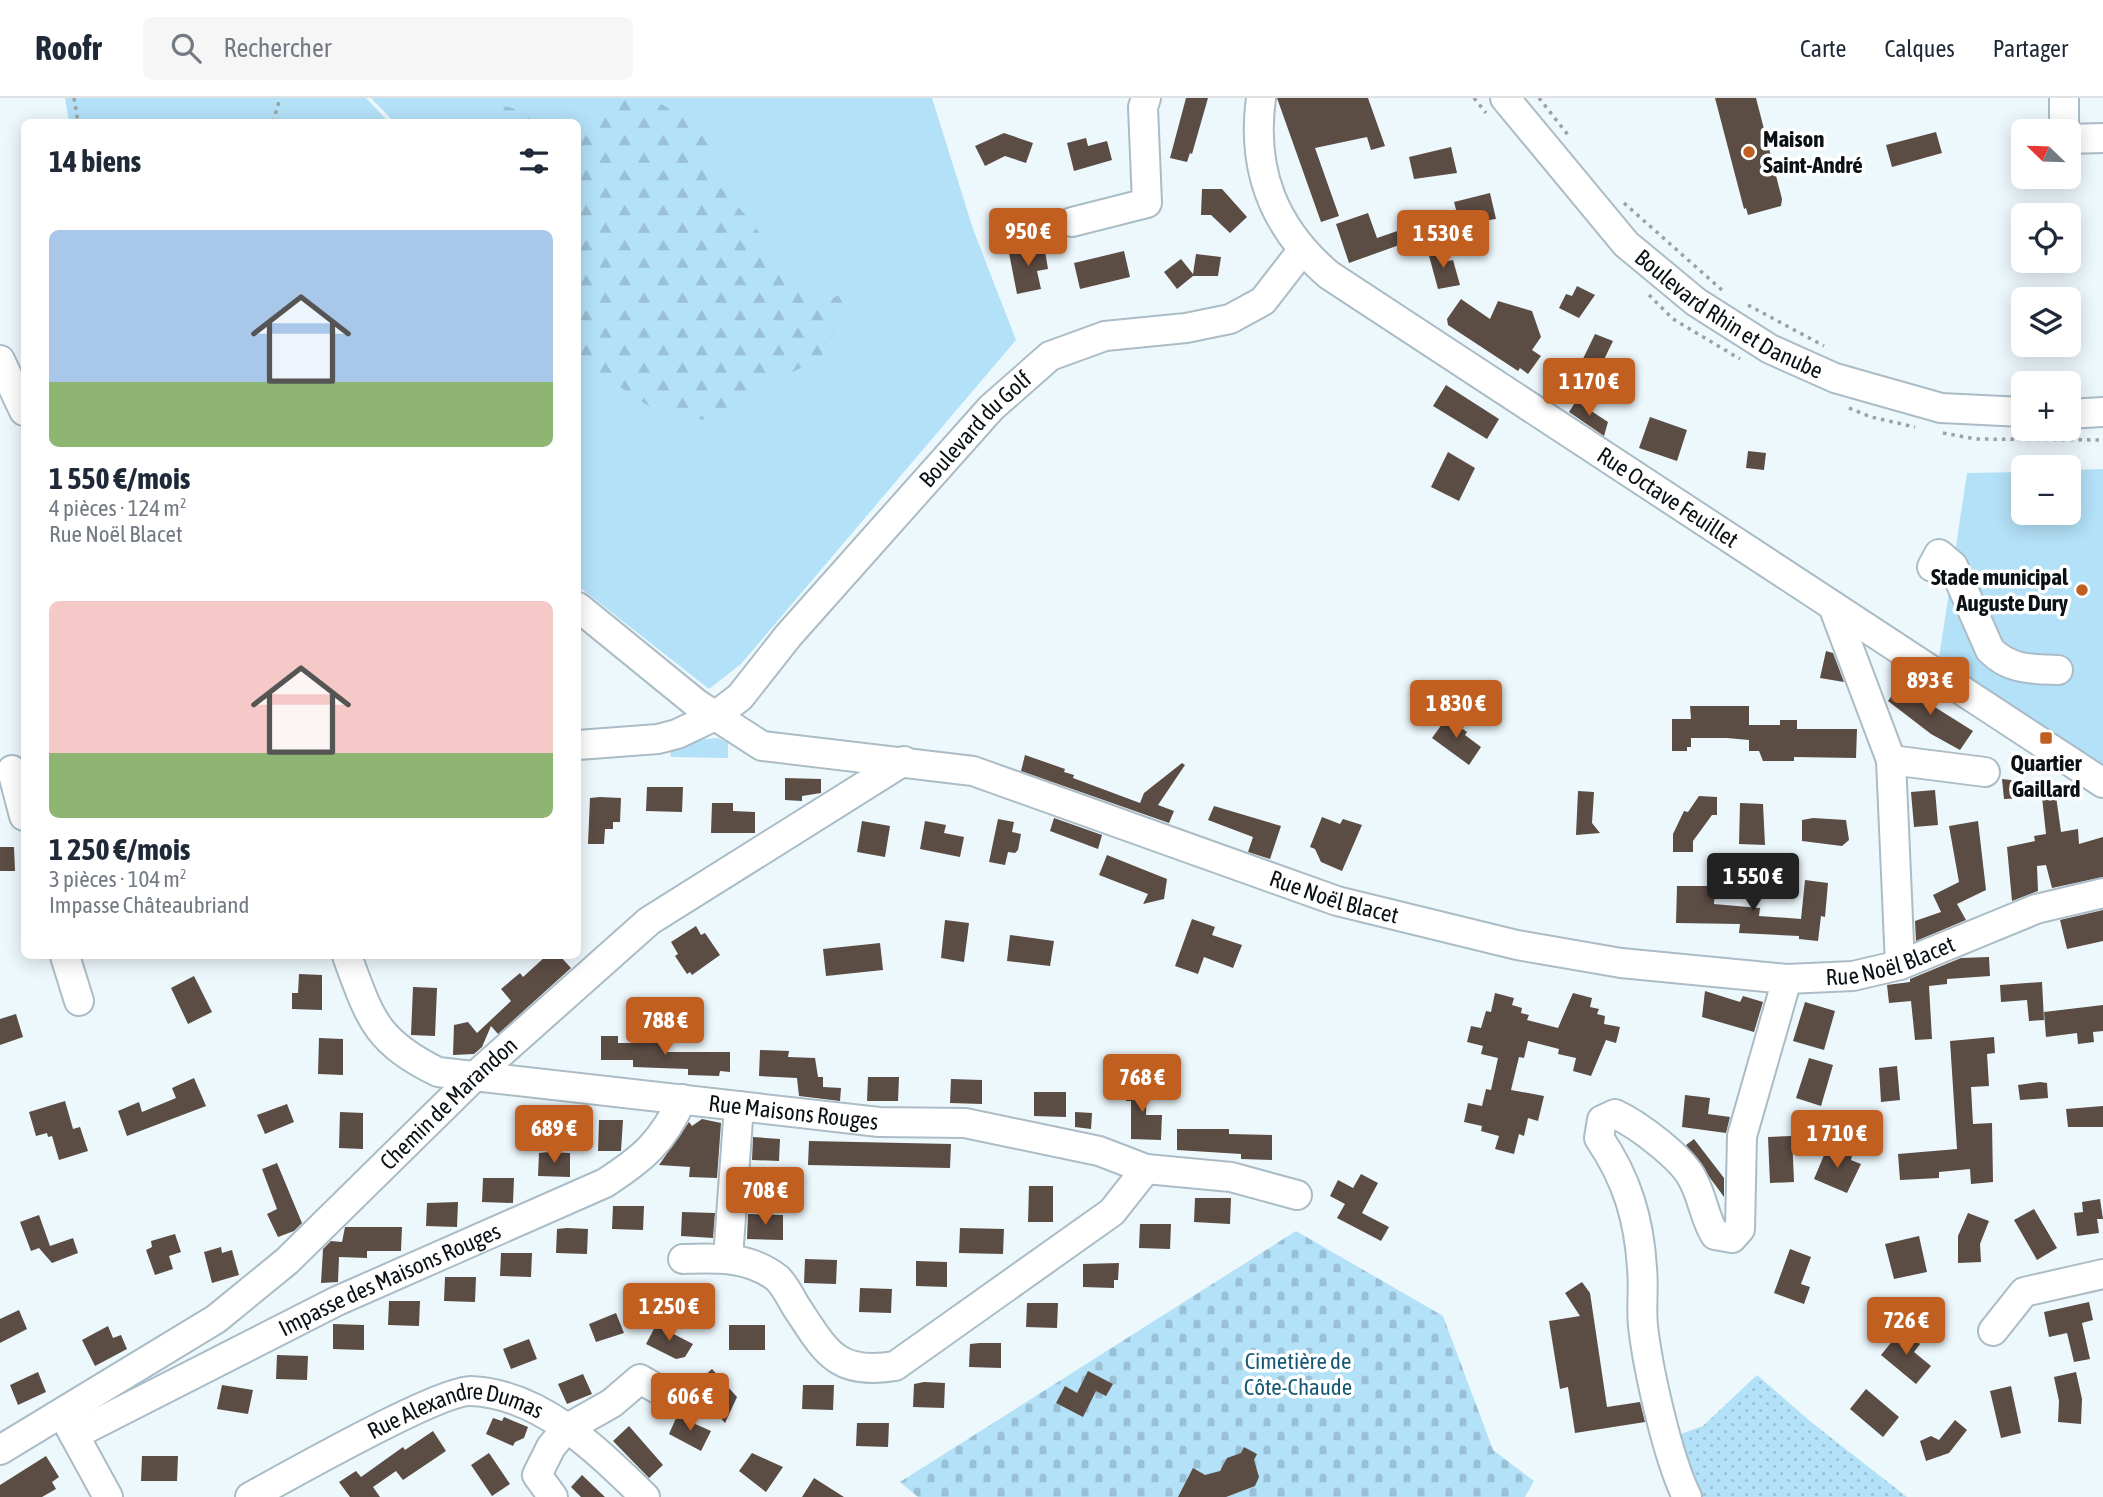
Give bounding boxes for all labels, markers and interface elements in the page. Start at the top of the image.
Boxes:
search box [143,17,633,80]
text: Roofr [35,29,101,67]
icon: search [167,29,205,67]
text: Rechercher [223,33,331,63]
text: Carte [1800,35,1846,62]
text: Calques [1884,35,1955,62]
text: Partager [1993,35,2068,62]
north arrow [2011,119,2081,189]
map controls [2011,119,2081,525]
place label: Maison Saint-André [1763,126,1863,178]
icon: filters [515,142,553,180]
text: 14 biens [49,144,141,178]
marker: Maison Saint-André [1741,144,1757,160]
button: locate [2011,203,2081,273]
pin: 950 € [979,208,1077,268]
pin: 1 530 € [1378,211,1508,270]
text: 950 € [1005,218,1051,244]
text: 1 530 € [1413,220,1473,246]
street label: Boulevard Rhin et Danube [1630,244,1827,384]
icon: home [238,276,364,402]
button: layers [2011,287,2081,357]
pin: 1 170 € [1524,358,1654,418]
street label: Boulevard du Golf [914,366,1036,492]
text: 1 170 € [1559,368,1619,394]
button: + [2011,371,2081,441]
street label: Rue Octave Feuillet [1592,442,1743,553]
button: − [2011,455,2081,525]
text: 1 550 €/mois [49,461,190,495]
text: 4 pièces · 124 m² [49,495,186,521]
text: Rue Noël Blacet [49,521,183,547]
place label: Stade municipal Auguste Dury [1931,564,2069,616]
marker: Stade municipal Auguste Dury [2074,582,2090,598]
icon: home [238,647,364,773]
pin: 893 € [1881,658,1979,717]
text: 893 € [1907,667,1953,693]
pin: 1 830 € [1391,680,1521,740]
text: 1 830 € [1426,690,1486,716]
marker: Quartier Gaillard [2038,730,2054,746]
place label: Quartier Gaillard [2011,750,2083,802]
text: 1 250 €/mois [49,832,190,866]
pin: 1 550 € [1688,854,1818,913]
text: 1 550 € [1723,863,1783,889]
street label: Rue Noël Blacet [1266,865,1401,929]
text: 3 pièces · 104 m² [49,866,186,892]
text: Impasse Châteaubriand [49,892,249,918]
street label: Rue Noël Blacet [1825,931,1959,990]
pin: 788 € [616,998,714,1057]
text: 788 € [642,1007,688,1033]
street label: Chemin de Marandon [375,1032,522,1175]
pin: 768 € [1093,1054,1191,1114]
text: 768 € [1119,1064,1165,1090]
street label: Rue Maisons Rouges [707,1090,880,1135]
pin: 689 € [505,1105,603,1165]
pin: 1 710 € [1772,1110,1902,1170]
text: 689 € [531,1115,577,1141]
text: 1 710 € [1807,1120,1867,1146]
pin: 708 € [716,1168,814,1227]
text: 708 € [742,1177,788,1203]
street label: Impasse des Maisons Rouges [274,1218,504,1341]
pin: 1 250 € [604,1284,734,1343]
text: 1 250 € [639,1293,699,1319]
pin: 726 € [1857,1298,1955,1357]
text: 726 € [1883,1307,1929,1333]
park label: Cimetière de Côte-Chaude [1244,1348,1352,1400]
pin: 606 € [641,1374,739,1433]
street label: Rue Alexandre Dumas [363,1378,548,1444]
text: 606 € [667,1383,713,1409]

